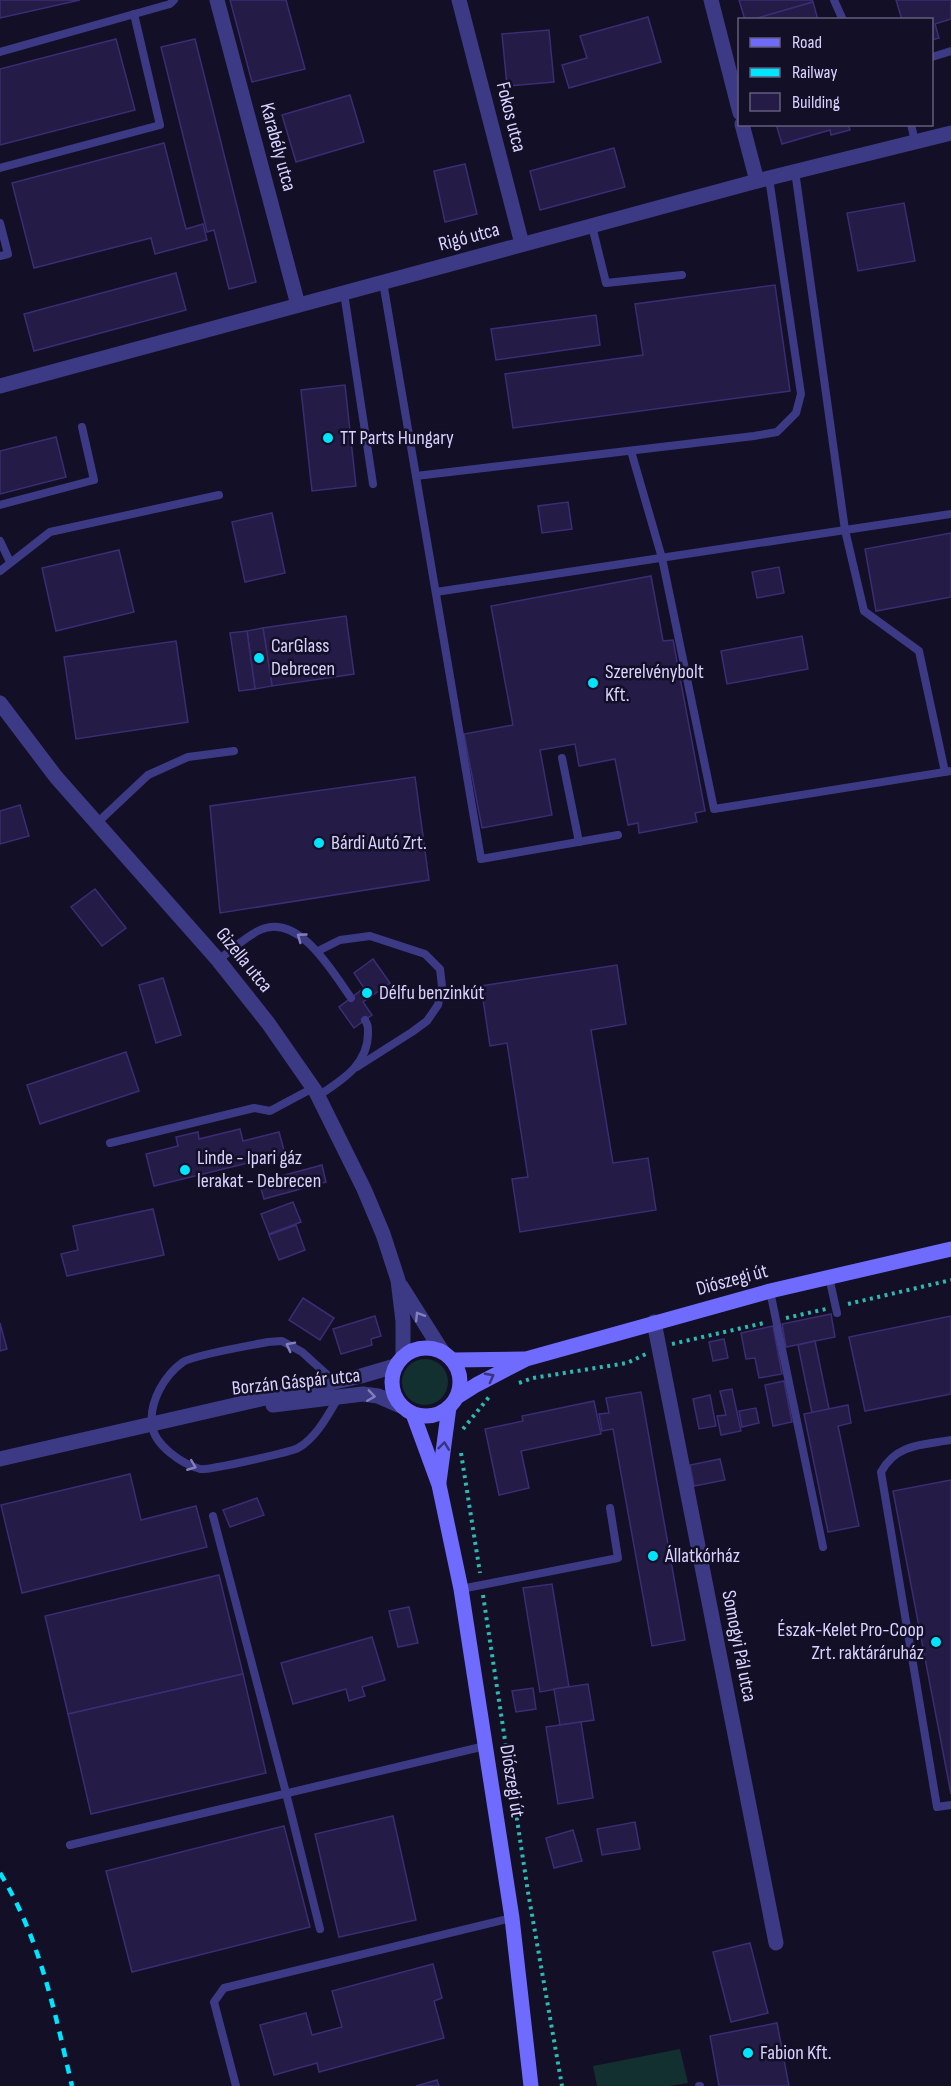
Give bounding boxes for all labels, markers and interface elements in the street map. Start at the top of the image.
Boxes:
legend [738,18,933,126]
text: Road [792,32,822,53]
text: Railway [792,62,837,83]
street label: Fokos utca [491,79,531,155]
text: Building [792,92,840,113]
street label: Karabély utca [255,100,301,194]
street label: Rigó utca [436,217,502,257]
place label: TT Parts Hungary [340,426,454,450]
marker: TT Parts Hungary [321,431,335,445]
place label: CarGlass Debrecen [271,634,335,681]
marker: CarGlass Debrecen [252,651,266,665]
place label: Szerelvénybolt Kft. [605,660,704,707]
marker: Szerelvénybolt Kft. [586,676,600,690]
place label: Bárdi Autó Zrt. [331,831,427,855]
marker: Bárdi Autó Zrt. [312,836,326,850]
street label: Gizella utca [211,923,277,997]
one-way arrow [296,934,307,945]
place label: Délfu benzinkút [379,981,484,1005]
marker: Délfu benzinkút [360,986,374,1000]
place label: Linde - Ipari gáz lerakat - Debrecen [197,1146,321,1193]
marker: Linde - Ipari gáz lerakat - Debrecen [178,1163,192,1177]
street label: Diószegi út [694,1259,770,1301]
one-way arrow [415,1312,427,1322]
one-way arrow [286,1342,296,1353]
street label: Borzán Gáspár utca [231,1363,361,1401]
one-way arrow [484,1373,495,1384]
one-way arrow [366,1390,376,1402]
one-way arrow [437,1442,449,1451]
one-way arrow [186,1459,197,1471]
place label: Állatkórház [664,1544,740,1568]
marker: Állatkórház [646,1549,660,1563]
street label: Somogyi Pál utca [716,1588,762,1704]
place label: Észak-Kelet Pro-Coop Zrt. raktáráruház [777,1618,924,1665]
marker: Észak-Kelet Pro-Coop Zrt. raktáráruház [929,1635,943,1649]
street label: Diószegi út [494,1743,530,1819]
place label: Fabion Kft. [760,2041,832,2065]
marker: Fabion Kft. [741,2046,755,2060]

